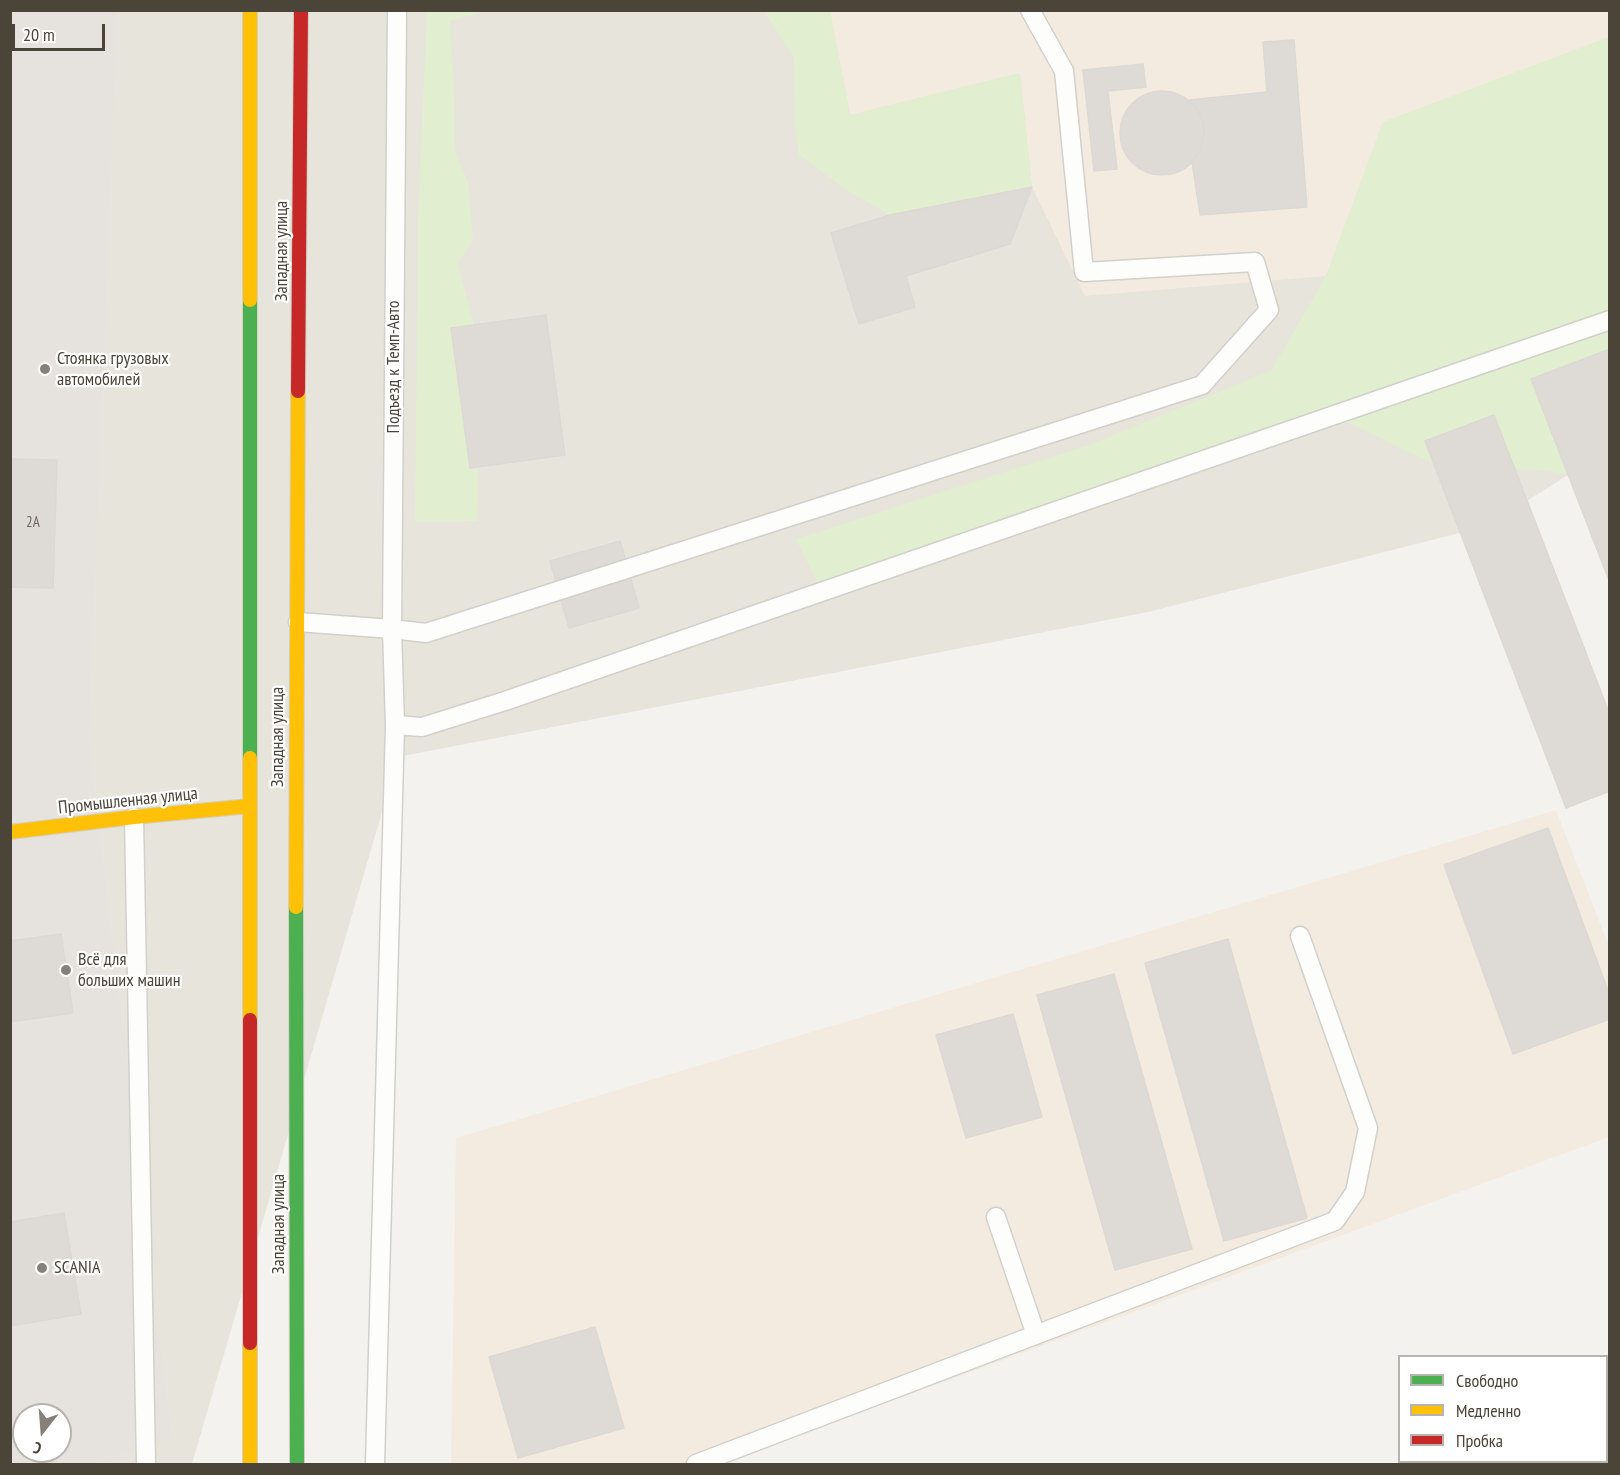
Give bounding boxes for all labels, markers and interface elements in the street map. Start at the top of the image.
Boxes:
scale bar [15,12,108,50]
text: 20 m [23,23,55,46]
street label: Западная улица [271,201,293,301]
street label: Подъезд к Темп-Авто [383,300,405,434]
place label: Стоянка грузовых автомобилей [57,348,169,391]
marker: Стоянка грузовых автомобилей [38,362,52,376]
house number: 2А [26,514,40,532]
street label: Западная улица [267,687,289,787]
street label: Промышленная улица [57,783,199,819]
place label: Всё для больших машин [78,949,180,992]
marker: Всё для больших машин [59,963,73,977]
street label: Западная улица [268,1174,290,1274]
place label: SCANIA [54,1257,100,1279]
marker: SCANIA [35,1261,49,1275]
legend [1398,1355,1608,1463]
text: Свободно [1456,1369,1518,1392]
text: Медленно [1456,1399,1521,1422]
north arrow [12,1403,72,1463]
text: Пробка [1456,1429,1503,1452]
text: С [31,1438,44,1459]

